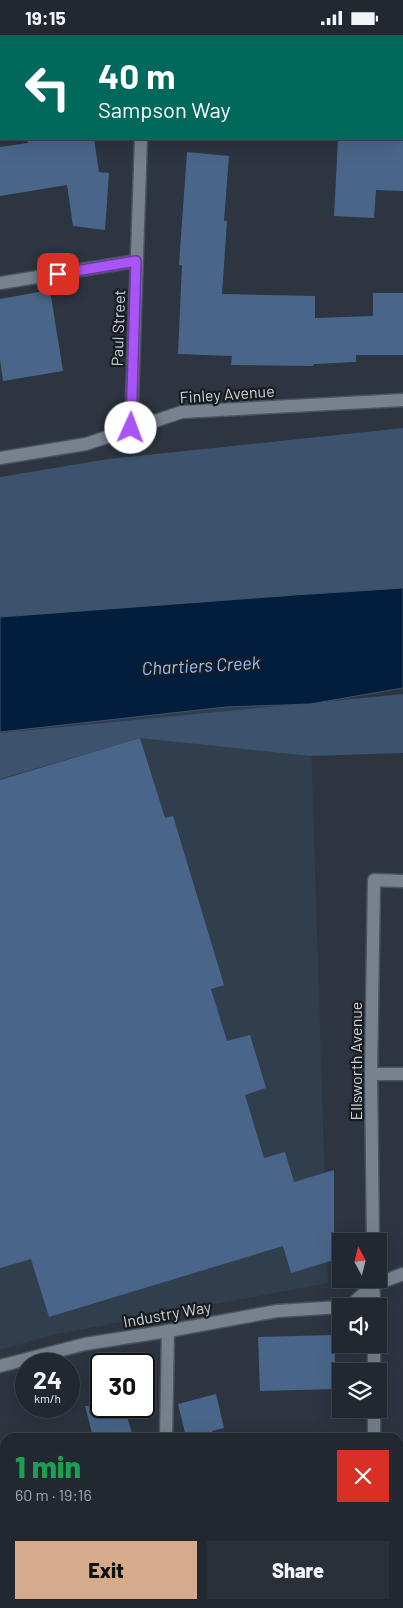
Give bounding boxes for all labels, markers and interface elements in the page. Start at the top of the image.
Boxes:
text: 19:15 [25,6,66,29]
text: 40 m [98,54,175,96]
icon: left [15,55,80,120]
text: Sampson Way [98,96,231,122]
pin [37,253,79,295]
icon: arrive [44,260,72,288]
street label: Paul Street [107,289,128,367]
street label: Finley Avenue [179,381,275,406]
position arrow [104,401,156,453]
water label: Chartiers Creek [141,651,261,679]
street label: Ellsworth Avenue [346,1002,365,1120]
north arrow [332,1233,388,1287]
map controls [332,1233,387,1418]
street label: Industry Way [121,1296,213,1331]
button: sound [332,1298,387,1353]
speed limit sign: 30 [90,1353,155,1418]
button: layers [332,1363,387,1418]
text: 24 [33,1364,62,1394]
text: km/h [34,1391,61,1405]
text: 1 min [15,1448,81,1484]
button: close [337,1450,389,1502]
text: 60 m · 19:16 [15,1485,92,1504]
button: Exit [15,1541,197,1599]
button: Share [207,1541,389,1599]

